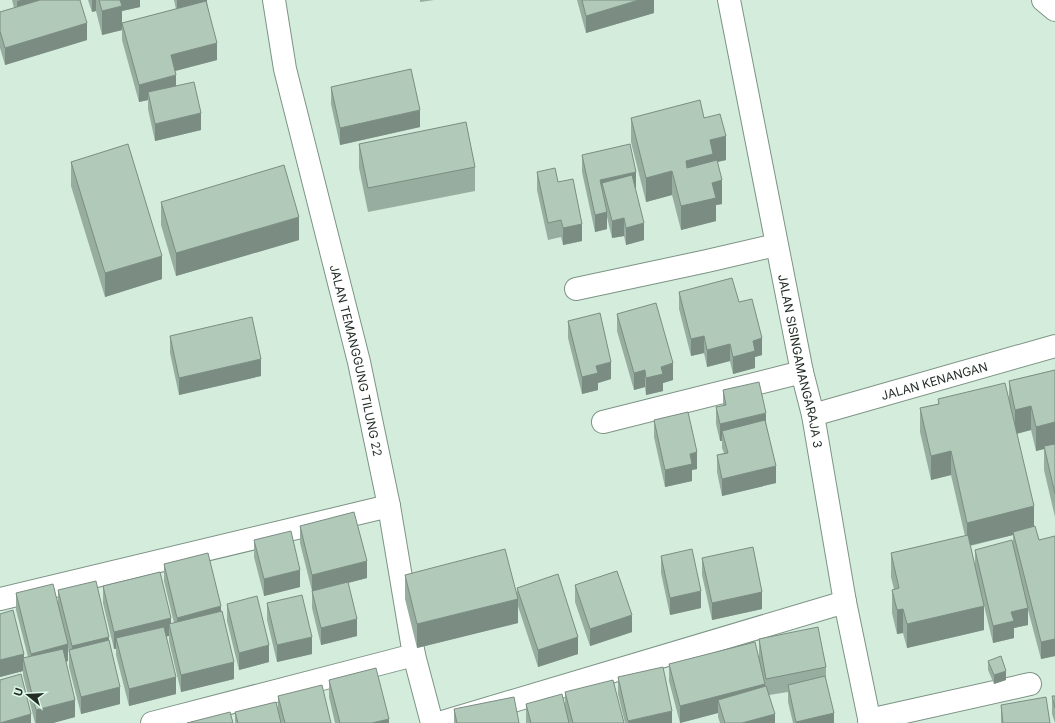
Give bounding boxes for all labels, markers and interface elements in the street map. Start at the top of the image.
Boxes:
street label: JALAN TEMANGGUNG TILUNG 22 [327,263,386,458]
street label: JALAN SISINGAMANGARAJA 3 [775,273,826,449]
street label: JALAN KENANGAN [879,358,989,403]
north arrow [8,675,48,715]
text: U [11,686,26,698]

